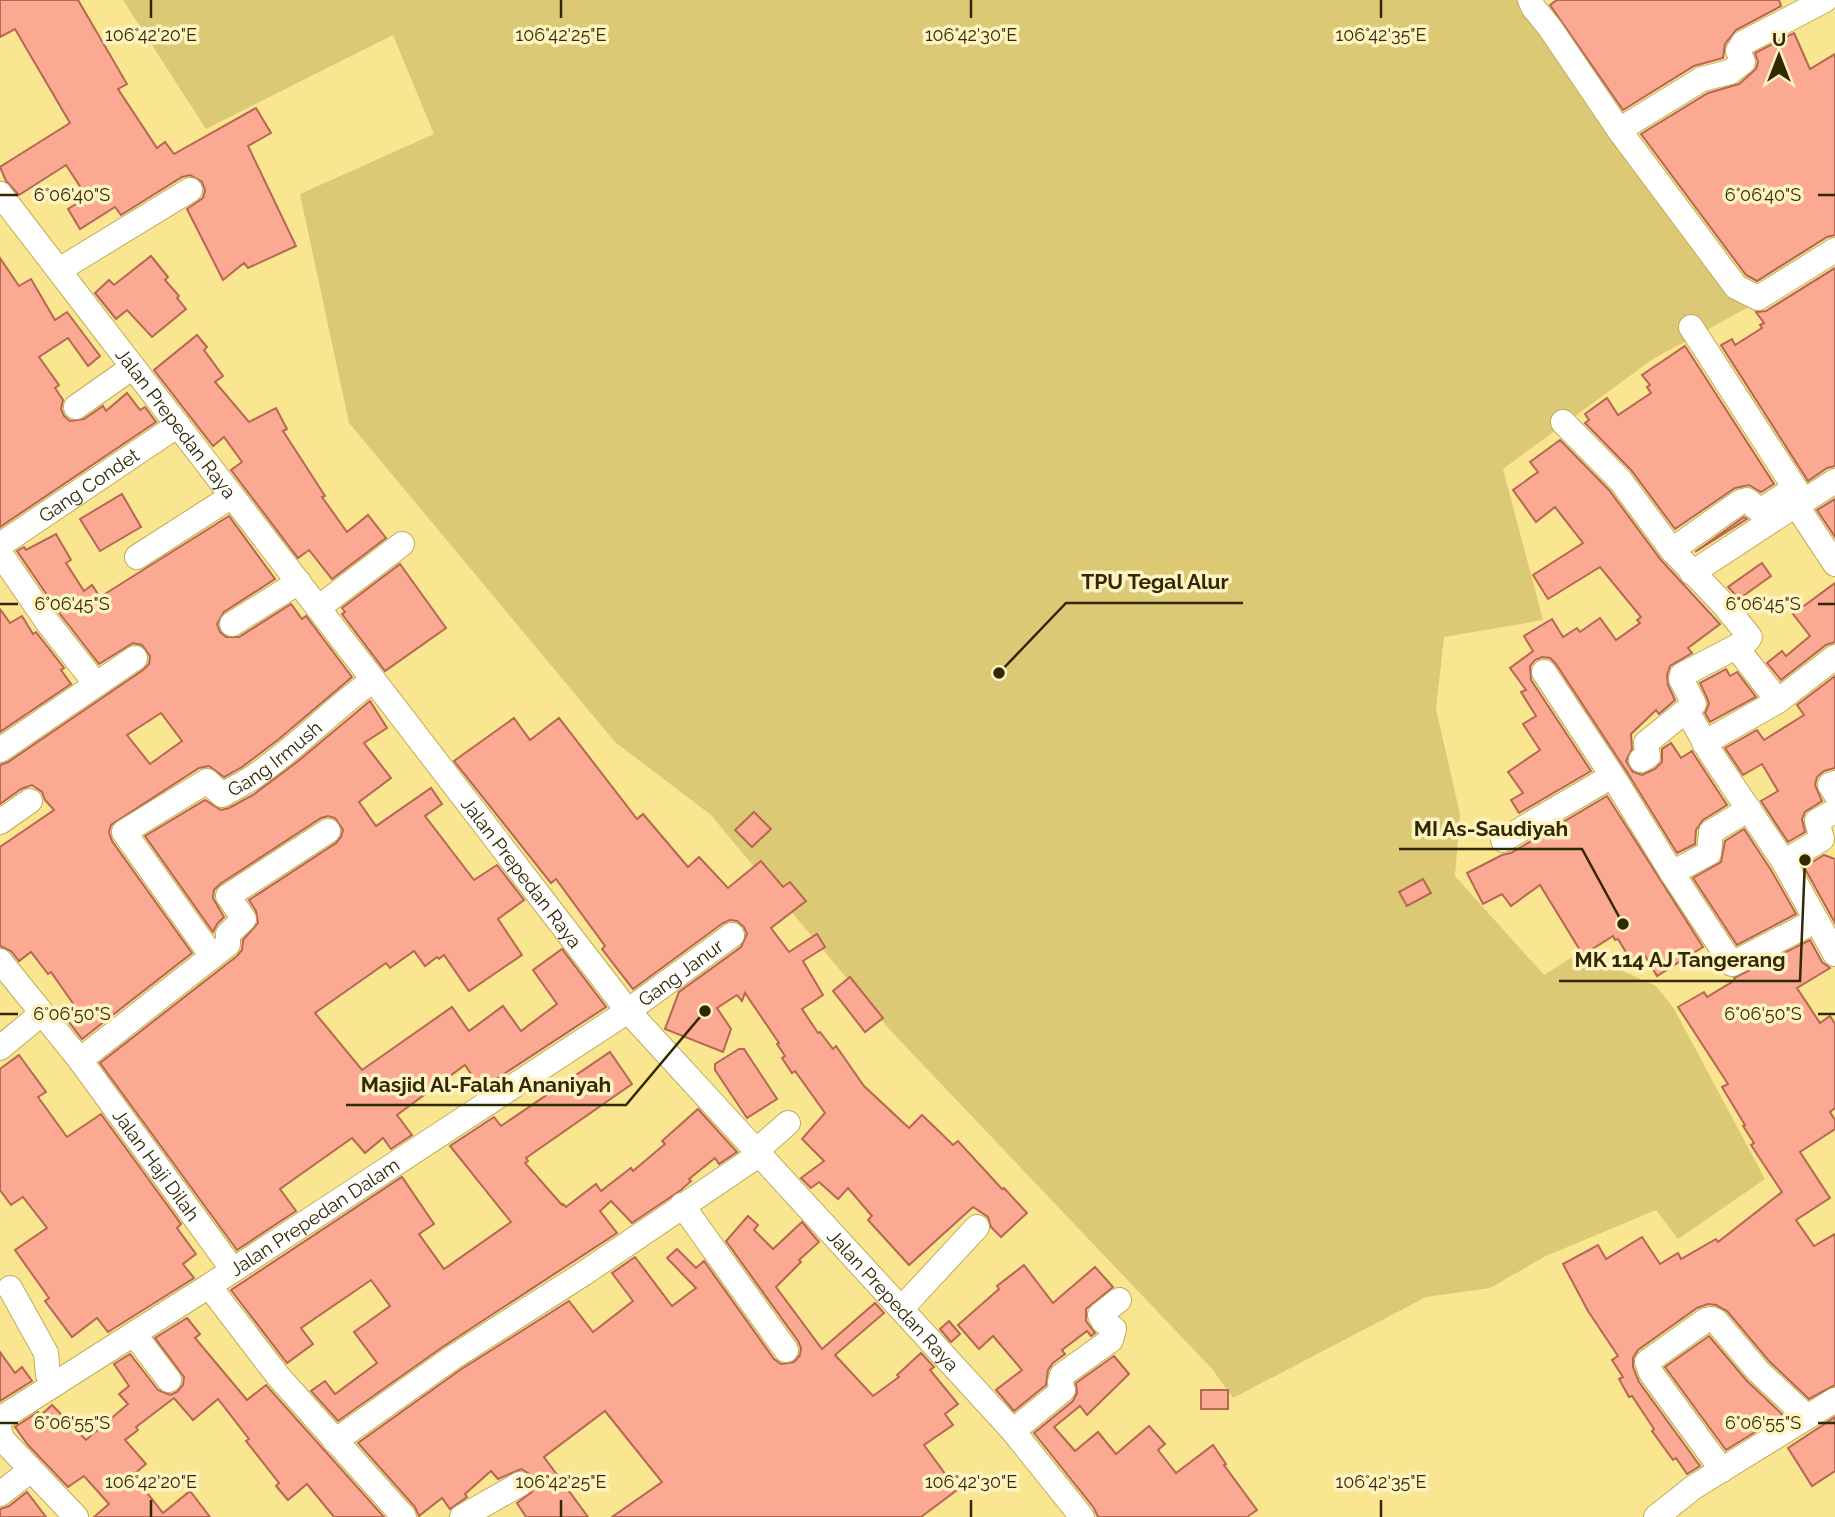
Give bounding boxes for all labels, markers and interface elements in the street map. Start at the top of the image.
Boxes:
north arrow [1744,21,1814,91]
text: 106°42'20"E [105,24,197,45]
text: 106°42'25"E [516,24,607,45]
text: 106°42'30"E [925,24,1017,45]
text: 106°42'35"E [1335,24,1427,45]
text: U [1772,28,1786,50]
text: 6°06'40"S [34,184,110,205]
text: 6°06'40"S [1725,184,1801,205]
street label: Jalan Prepedan Raya [111,344,241,503]
street label: Gang Condet [34,443,144,527]
callout: TPU Tegal Alur [1066,561,1243,603]
text: TPU Tegal Alur [1081,569,1229,594]
text: 6°06'45"S [34,593,110,614]
text: 6°06'45"S [1725,593,1801,614]
street label: Gang Irmush [224,716,326,801]
street label: Jalan Prepedan Raya [457,793,586,952]
callout: MI As-Saudiyah [1399,807,1582,849]
text: MI As-Saudiyah [1414,816,1568,841]
street label: Gang Janur [634,934,727,1011]
callout: MK 114 AJ Tangerang [1559,939,1800,981]
text: MK 114 AJ Tangerang [1575,947,1785,972]
text: 6°06'50"S [33,1003,111,1024]
text: 6°06'50"S [1724,1003,1802,1024]
callout: Masjid Al-Falah Ananiyah [346,1063,626,1105]
text: Masjid Al-Falah Ananiyah [361,1072,611,1097]
street label: Jalan Haji Dilah [108,1105,204,1225]
street label: Jalan Prepedan Dalam [226,1153,403,1280]
street label: Jalan Prepedan Raya [823,1225,963,1376]
text: 6°06'55"S [34,1412,110,1433]
text: 6°06'55"S [1725,1412,1801,1433]
text: 106°42'20"E [105,1471,197,1492]
text: 106°42'25"E [516,1471,607,1492]
text: 106°42'30"E [925,1471,1017,1492]
text: 106°42'35"E [1335,1471,1427,1492]

